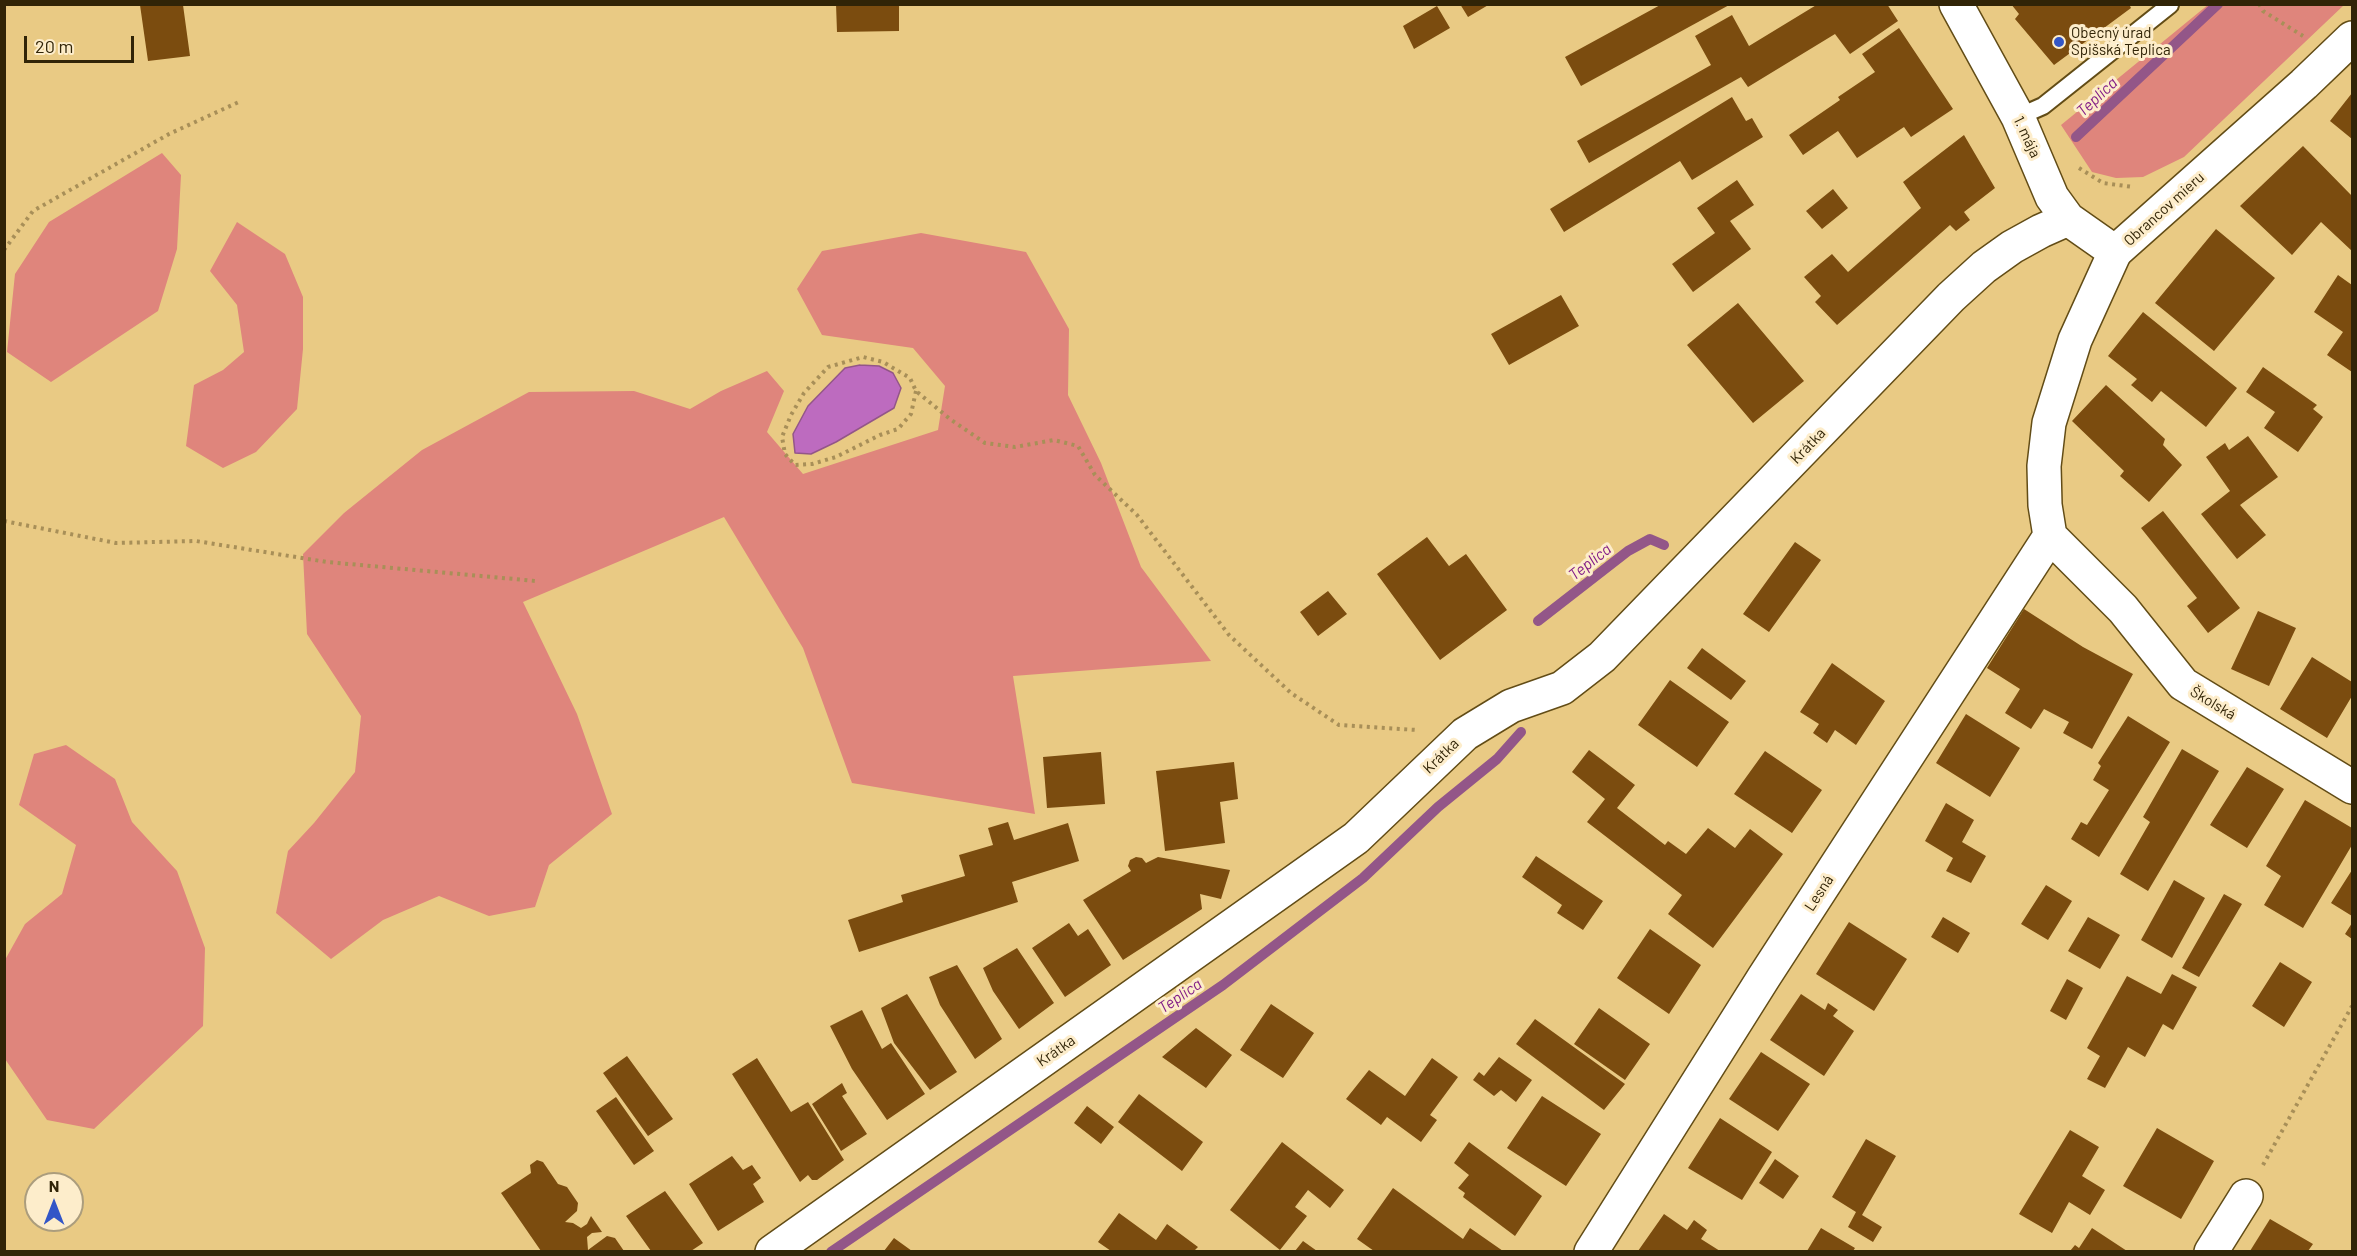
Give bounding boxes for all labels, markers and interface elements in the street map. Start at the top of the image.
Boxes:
scale bar [27,24,136,62]
place label: Obecný úrad Spišská Teplica [2071,24,2171,59]
text: 20 m [35,35,73,57]
marker: Obecný úrad Spišská Teplica [2052,35,2066,49]
water label: Teplica [2073,73,2121,121]
street label: 1. mája [2010,113,2044,161]
street label: Obrancov mieru [2120,168,2208,250]
street label: Krátka [1787,424,1829,468]
water label: Teplica [1565,539,1615,585]
street label: Školská [2187,682,2239,724]
street label: Krátka [1419,735,1463,777]
street label: Lesná [1801,872,1837,914]
water label: Teplica [1154,974,1206,1018]
street label: Krátka [1033,1031,1079,1071]
north arrow [24,1172,84,1232]
text: N [49,1176,59,1195]

